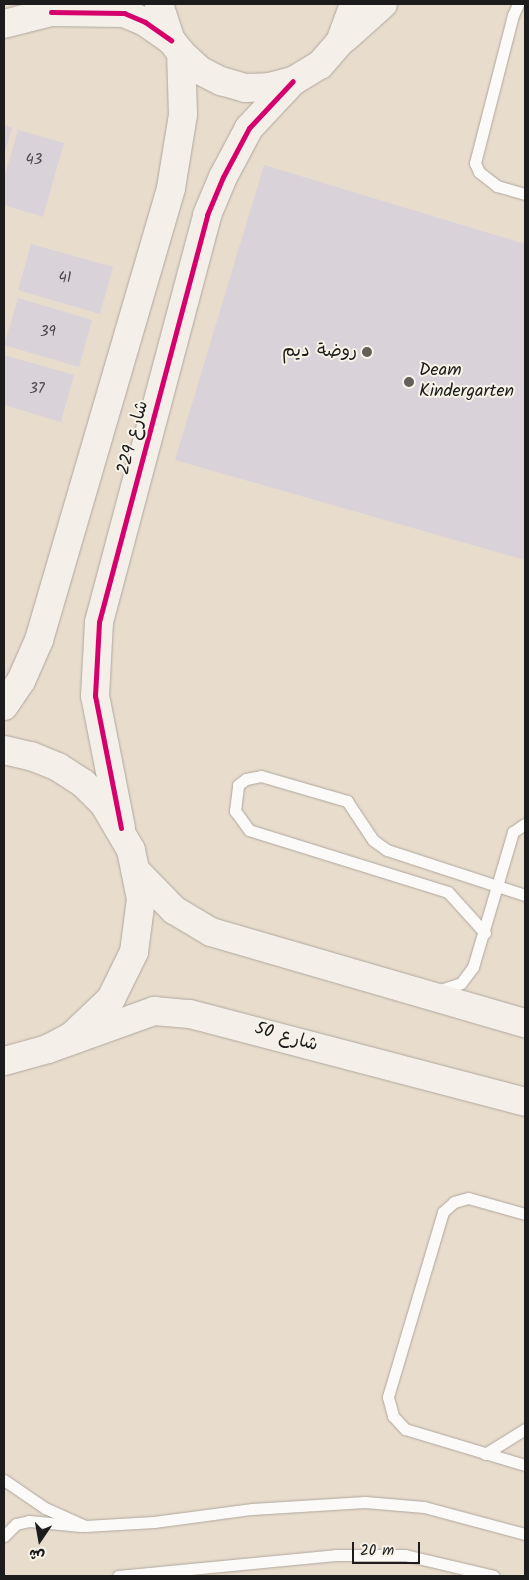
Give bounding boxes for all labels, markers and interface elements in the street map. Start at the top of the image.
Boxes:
house number: 43 [26,152,42,170]
house number: 41 [59,270,71,288]
house number: 39 [40,324,56,342]
place label: روضة ديم [282,341,357,363]
marker: روضة ديم [361,346,373,358]
place label: Deam Kindergarten [419,361,514,404]
marker: Deam Kindergarten [403,376,415,388]
house number: 37 [29,381,45,399]
street label: شارع 229 [114,399,154,477]
street label: شارع 50 [252,1019,320,1057]
north arrow [15,1515,65,1565]
scale bar [354,1532,422,1564]
text: 20 m [360,1539,394,1563]
text: ش [27,1542,47,1567]

